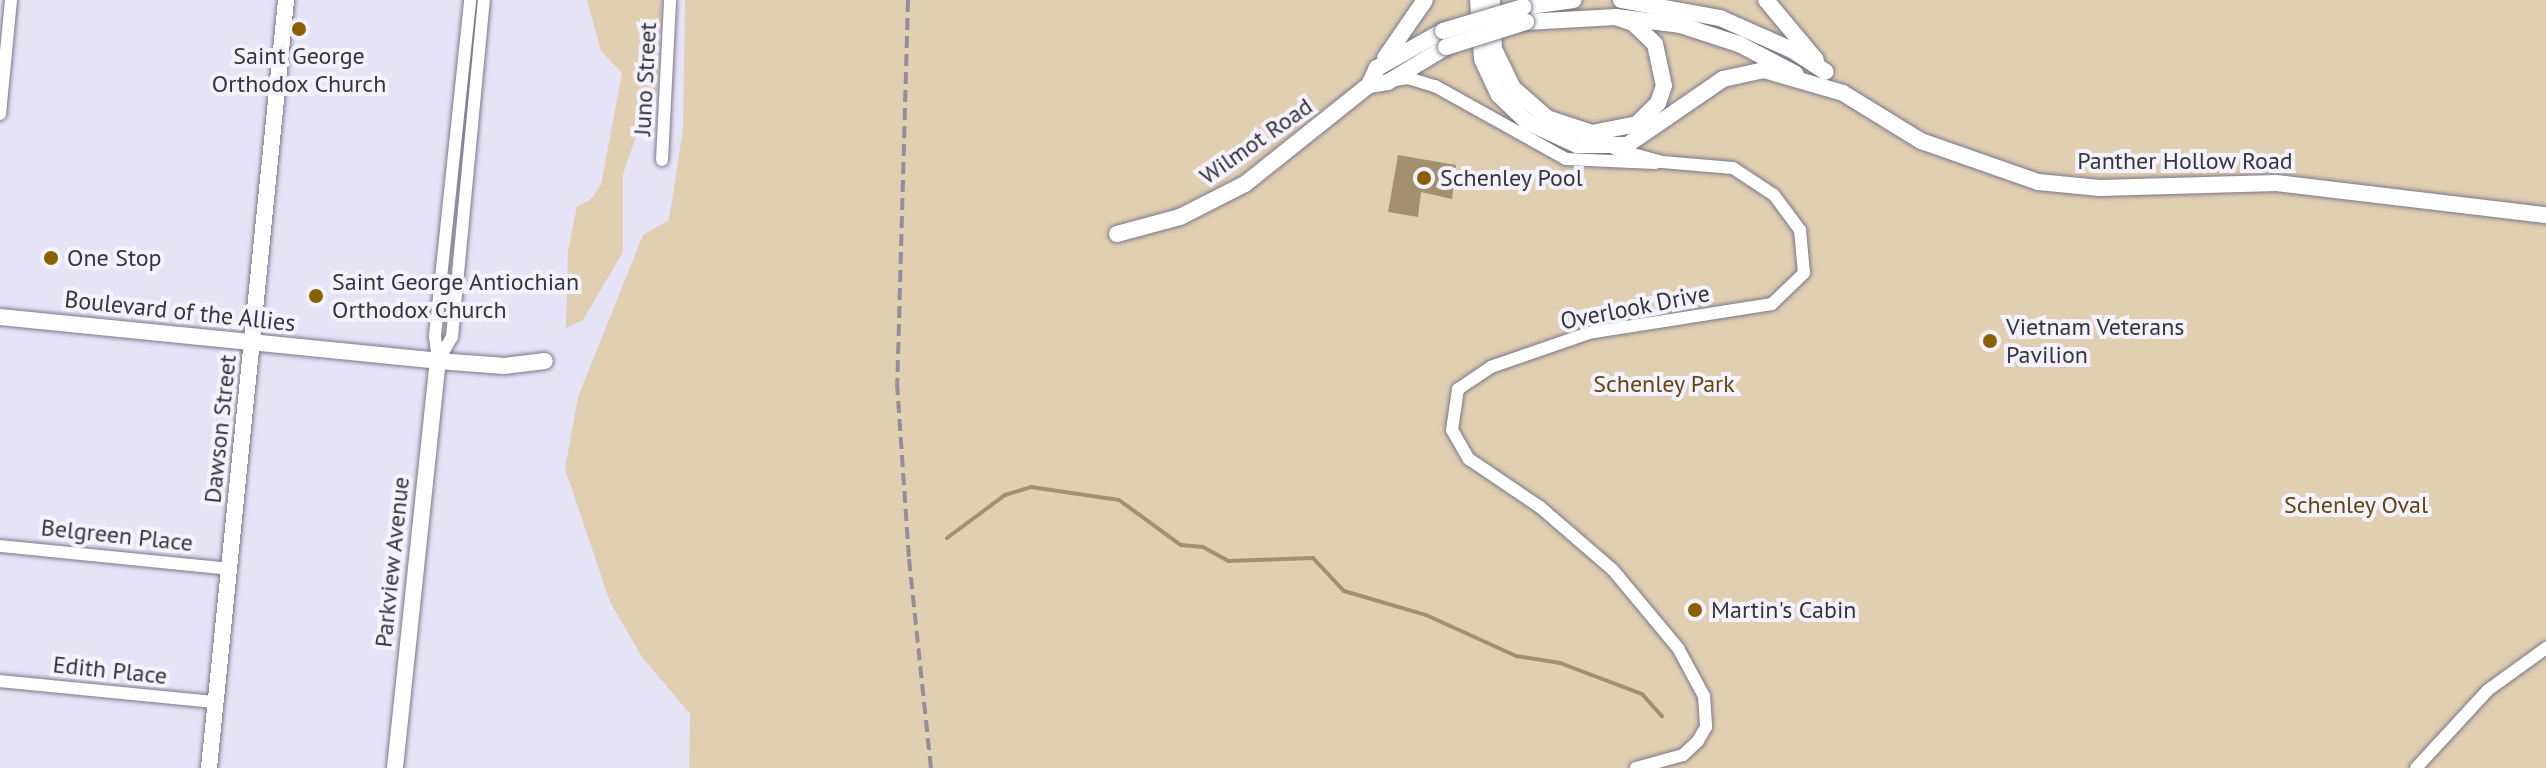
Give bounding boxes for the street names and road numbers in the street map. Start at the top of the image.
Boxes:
street label: Juno Street [628,22,662,136]
street label: Wilmot Road [1194,92,1318,190]
street label: Panther Hollow Road [2077,147,2293,175]
street label: Overlook Drive [1558,278,1712,336]
street label: Boulevard of the Allies [63,285,297,337]
street label: Dawson Street [198,353,242,505]
street label: Parkview Avenue [369,475,415,649]
street label: Belgreen Place [40,513,194,557]
street label: Edith Place [51,650,169,690]

